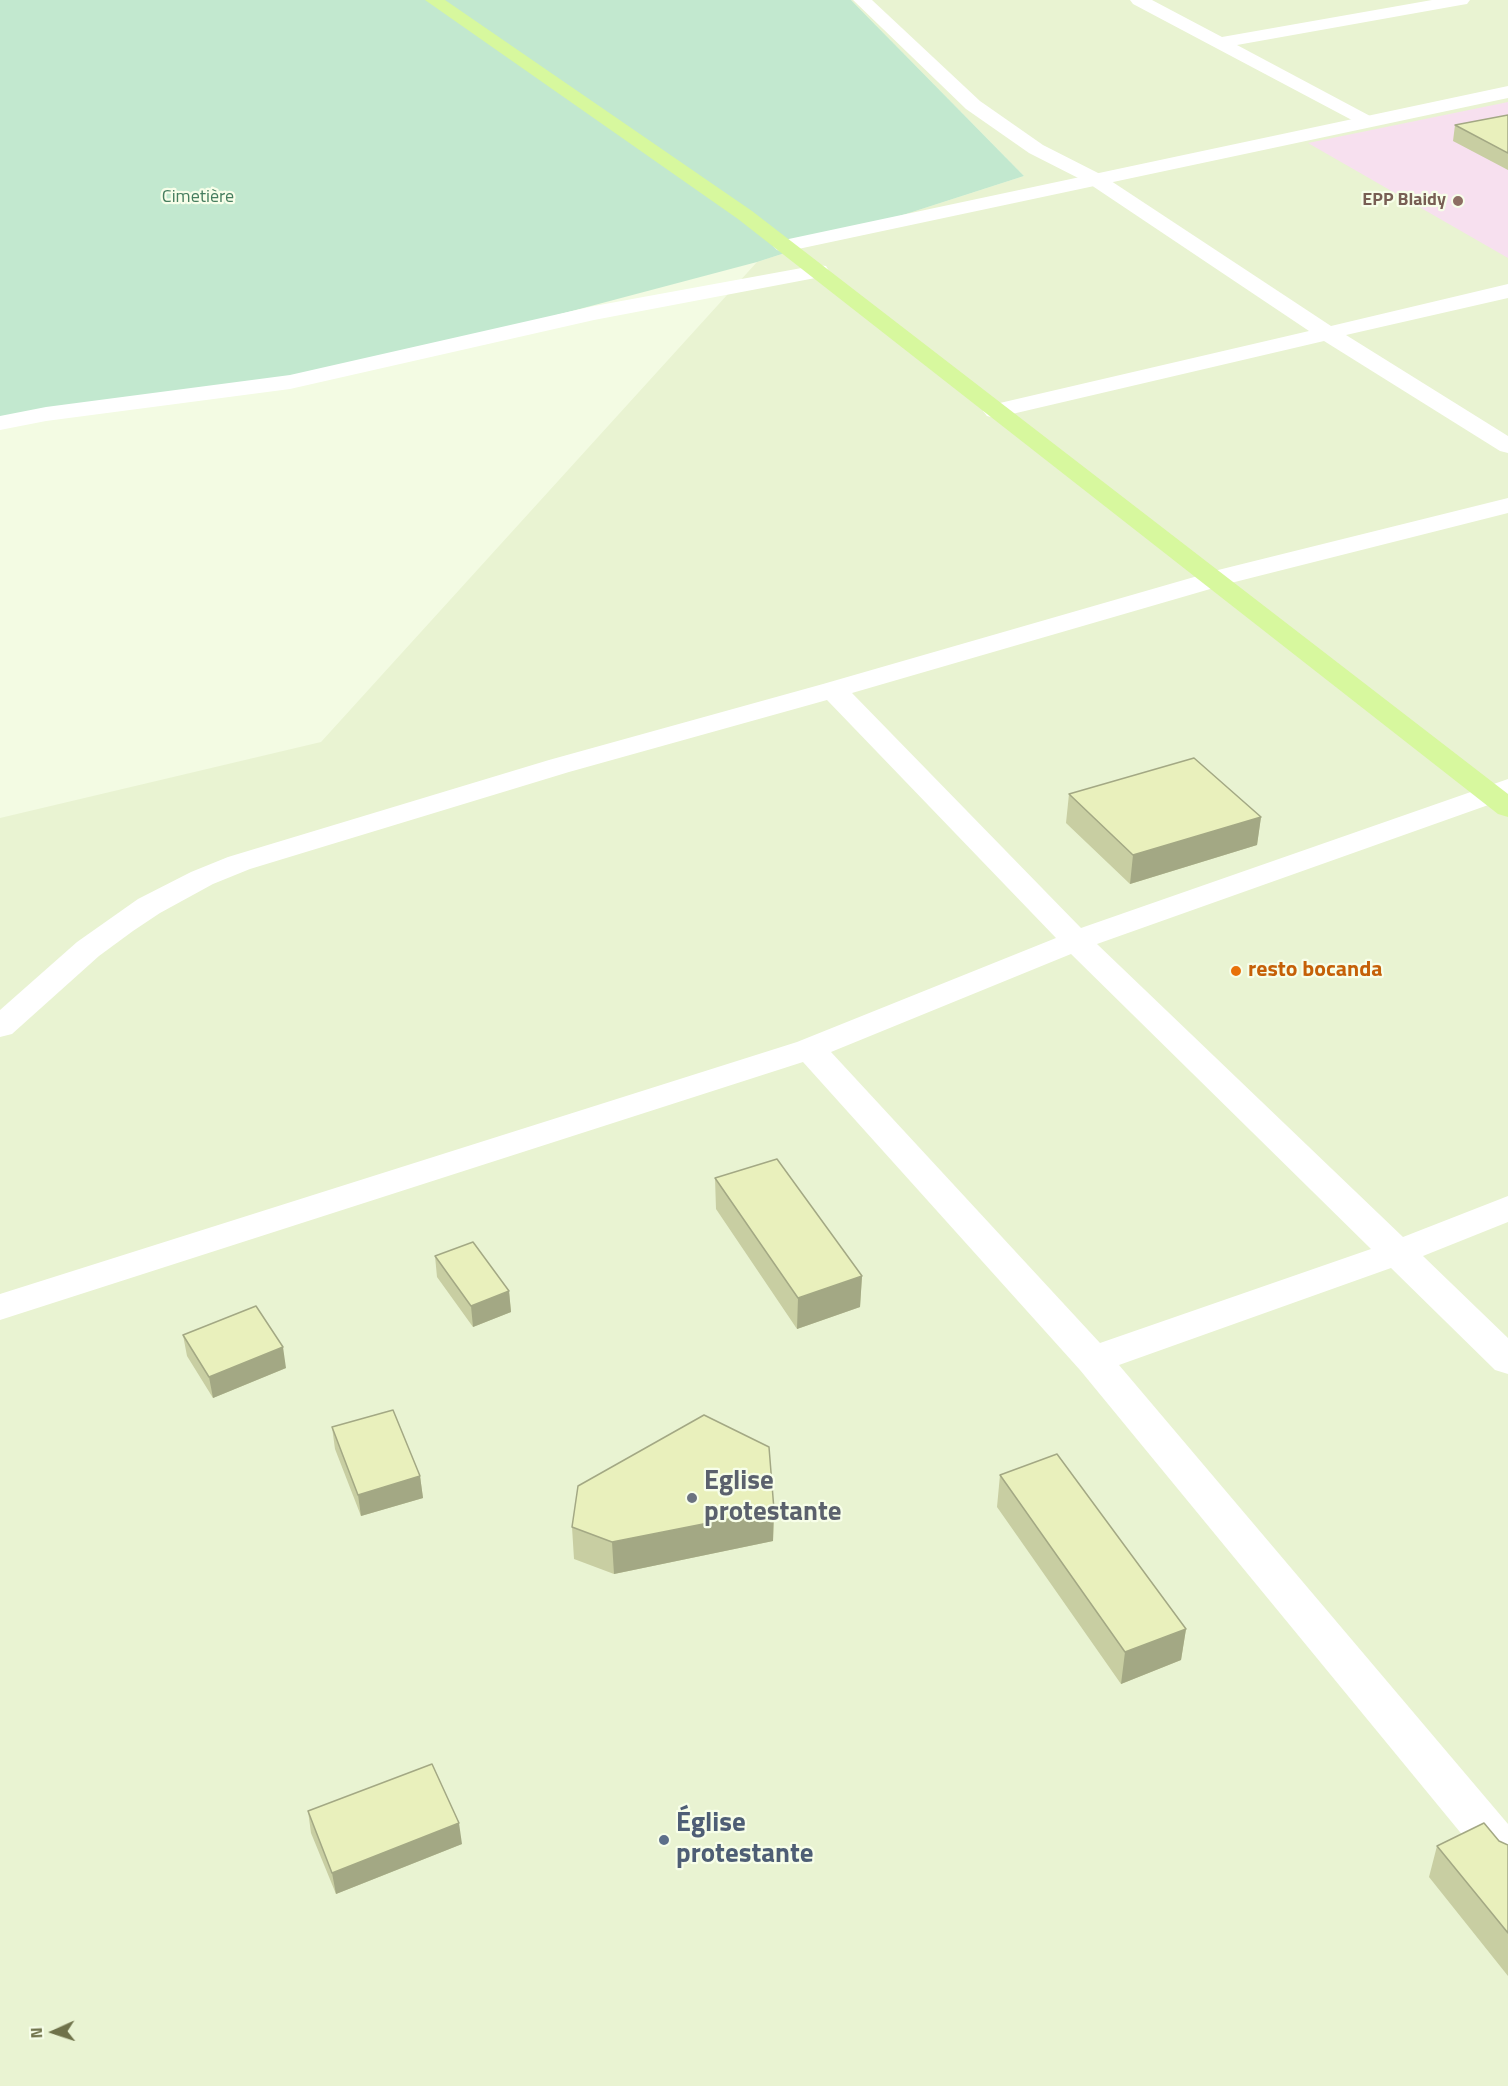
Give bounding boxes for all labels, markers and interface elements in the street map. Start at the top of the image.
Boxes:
park label: Cimetière [162,187,234,209]
place label: EPP Blaidy [1362,190,1446,212]
marker: EPP Blaidy [1451,194,1465,208]
place label: resto bocanda [1248,958,1383,984]
marker: resto bocanda [1229,964,1243,978]
place label: Eglise protestante [704,1466,842,1529]
marker: Eglise protestante [685,1491,699,1505]
place label: Église protestante [676,1808,814,1871]
marker: Église protestante [657,1833,671,1847]
north arrow [24,2002,84,2062]
text: N [24,2027,48,2039]

